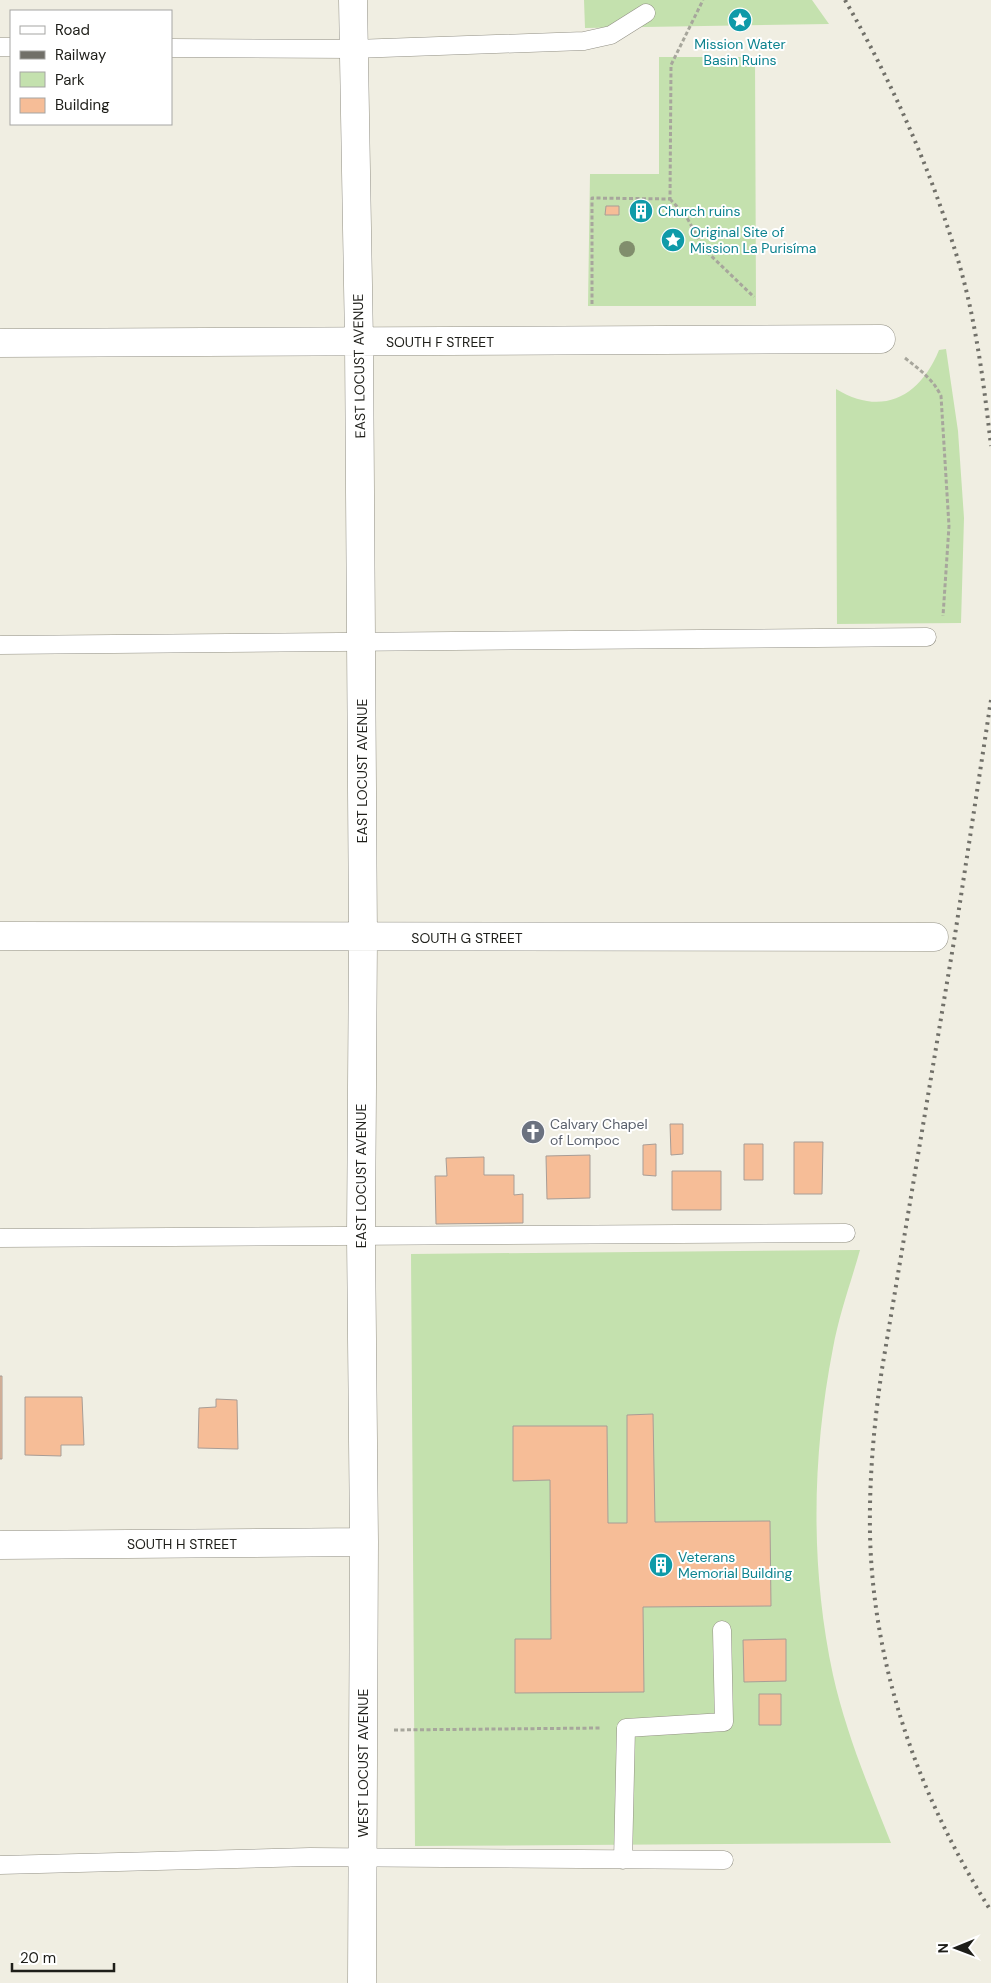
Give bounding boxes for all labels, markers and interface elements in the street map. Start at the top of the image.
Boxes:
place icon: Mission Water Basin Ruins [727,7,753,33]
legend [10,10,172,125]
text: Road [55,20,90,40]
place label: Mission Water Basin Ruins [694,35,786,69]
text: Railway [55,45,107,65]
text: Park [55,70,85,90]
text: Building [55,95,110,115]
building icon: Church ruins [628,198,654,224]
place label: Church ruins [658,202,740,220]
place label: Original Site of Mission La Purisíma [690,223,816,257]
place icon: Original Site of Mission La Purisíma [660,227,686,253]
street label: EAST LOCUST AVENUE [349,293,369,438]
street label: SOUTH F STREET [386,333,494,351]
street label: EAST LOCUST AVENUE [353,699,371,843]
street label: SOUTH G STREET [411,929,523,947]
street label: EAST LOCUST AVENUE [352,1104,370,1248]
place label: Calvary Chapel of Lompoc [550,1115,648,1149]
church icon: Calvary Chapel of Lompoc [520,1119,546,1145]
street label: SOUTH H STREET [127,1535,237,1553]
place label: Veterans Memorial Building [678,1548,793,1582]
building icon: Veterans Memorial Building [648,1552,674,1578]
street label: WEST LOCUST AVENUE [354,1688,372,1837]
north arrow [931,1923,981,1973]
scale bar [12,1940,115,1972]
text: N [934,1943,952,1953]
text: 20 m [20,1948,56,1968]

